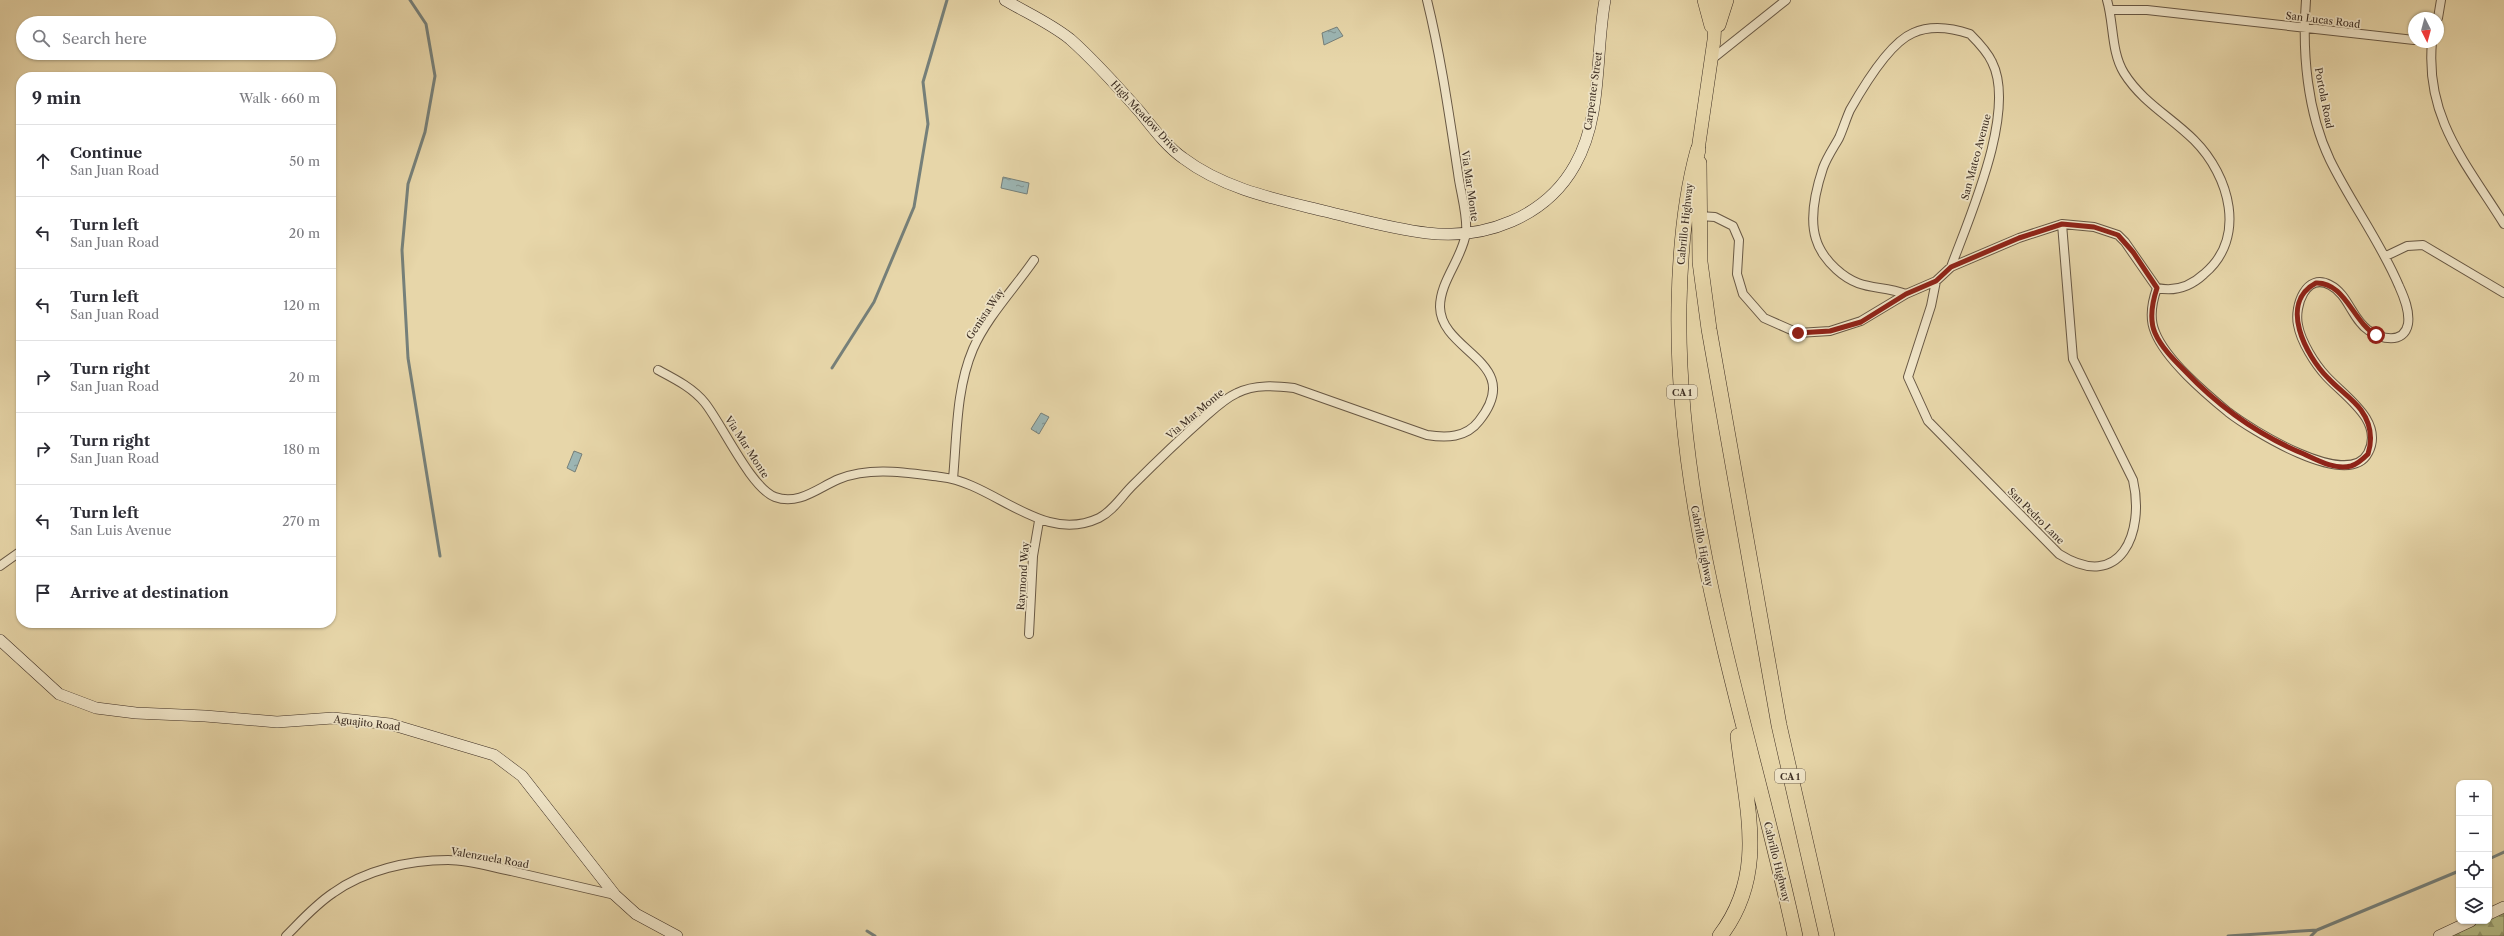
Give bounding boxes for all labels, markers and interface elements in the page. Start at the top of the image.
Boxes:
street label: San Lucas Road [2285,9,2361,31]
north arrow [2408,12,2444,48]
search box [16,16,336,60]
icon: search [30,27,52,49]
text: Search here [62,29,147,48]
street label: Carpenter Street [1581,50,1605,131]
street label: Portola Road [2312,66,2336,130]
street label: High Meadow Drive [1108,78,1182,156]
text: 9 min [32,88,81,108]
text: Walk · 660 m [239,90,320,106]
street label: San Mateo Avenue [1958,112,1994,201]
text: Continue [70,143,142,162]
street label: Via Mar Monte [1458,149,1481,223]
icon: ahead [32,150,54,172]
text: 50 m [289,153,320,169]
text: San Juan Road [70,162,159,178]
street label: Cabrillo Highway [1674,182,1696,266]
text: Turn left [70,215,139,234]
icon: left [32,222,54,244]
text: 20 m [289,225,320,241]
text: San Juan Road [70,234,159,250]
street label: Genista Way [963,286,1007,342]
text: Turn left [70,287,139,306]
icon: left [32,294,54,316]
text: 120 m [283,297,320,313]
text: San Juan Road [70,306,159,322]
route end [1789,324,1807,342]
route start [2367,326,2385,344]
text: Turn right [70,359,150,378]
icon: right [32,366,54,388]
text: 20 m [289,369,320,385]
text: San Juan Road [70,378,159,394]
road number: CA 1 [1667,385,1697,399]
street label: Via Mar Monte [1163,386,1227,443]
street label: Via Mar Monte [722,413,772,481]
text: Turn right [70,431,150,450]
icon: right [32,438,54,460]
text: 180 m [283,441,320,457]
text: San Juan Road [70,450,159,466]
street label: San Pedro Lane [2005,485,2067,547]
text: Turn left [70,503,139,522]
street label: Cabrillo Highway [1688,504,1716,588]
icon: left [32,510,54,532]
text: 270 m [282,513,320,529]
text: San Luis Avenue [70,522,171,538]
street label: Raymond Way [1014,541,1032,611]
icon: arrive [32,582,54,604]
text: Arrive at destination [70,583,229,602]
street label: Aguajito Road [332,712,401,734]
road number: CA 1 [1775,769,1805,783]
map controls [2456,780,2492,924]
button: + [2456,780,2492,816]
button: − [2456,816,2492,852]
street label: Cabrillo Highway [1761,820,1793,904]
street label: Valenzuela Road [449,845,530,871]
button: locate [2456,852,2492,888]
button: layers [2456,888,2492,924]

